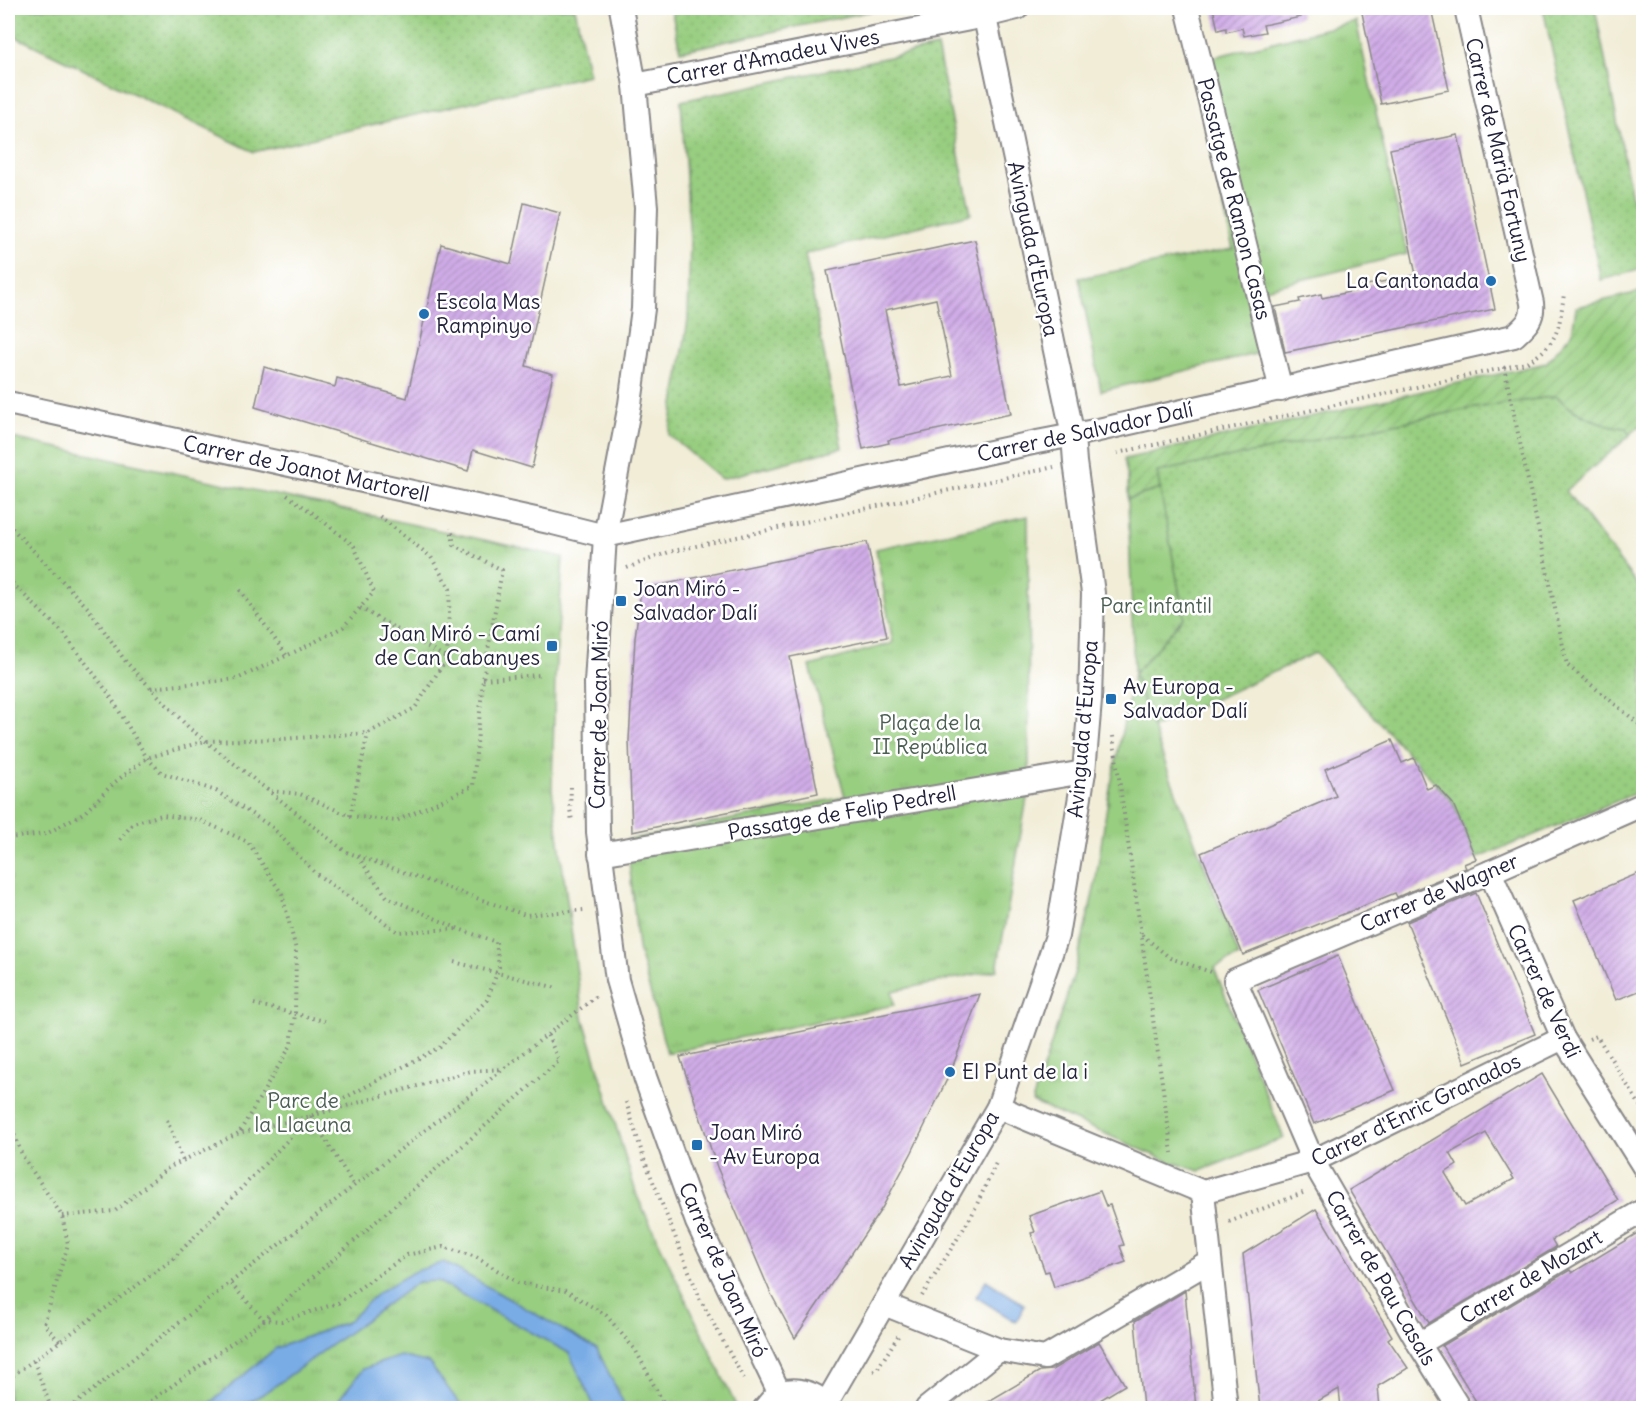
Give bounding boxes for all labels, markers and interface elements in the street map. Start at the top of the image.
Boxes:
street label: Carrer d'Amadeu Vives [664,23,882,90]
street label: Carrer de Marià Fortuny [1460,35,1537,265]
street label: Passatge de Ramon Casas [1191,75,1278,323]
street label: Avinguda d'Europa [1002,159,1065,339]
place label: La Cantonada [1346,267,1479,294]
marker: La Cantonada [1484,274,1498,288]
place label: Escola Mas Rampinyo [436,288,540,339]
marker: Escola Mas Rampinyo [417,307,431,321]
street label: Carrer de Salvador Dalí [975,395,1196,468]
street label: Carrer de Joanot Martorell [181,429,432,508]
place label: Joan Miró - Salvador Dalí [633,575,758,626]
park label: Parc infantil [1100,592,1212,619]
marker: Joan Miró - Salvador Dalí [614,594,628,608]
place label: Joan Miró - Camí de Can Cabanyes [375,620,540,671]
street label: Carrer de Joan Miró [583,620,614,810]
marker: Joan Miró - Camí de Can Cabanyes [545,639,559,653]
street label: Avinguda d'Europa [1061,639,1104,819]
place label: Av Europa - Salvador Dalí [1123,673,1248,724]
marker: Av Europa - Salvador Dalí [1104,692,1118,706]
park label: Plaça de la II República [872,709,988,760]
street label: Passatge de Felip Pedrell [726,779,958,846]
street label: Carrer de Wagner [1355,847,1523,938]
street label: Carrer de Verdi [1502,920,1587,1062]
street label: Carrer d'Enric Granados [1307,1047,1525,1172]
place label: El Punt de la i [962,1058,1088,1085]
marker: El Punt de la i [943,1065,957,1079]
park label: Parc de la Llacuna [255,1087,351,1138]
street label: Avinguda d'Europa [892,1106,1005,1274]
place label: Joan Miró - Av Europa [709,1119,820,1170]
marker: Joan Miró - Av Europa [690,1138,704,1152]
street label: Carrer de Joan Miró [673,1178,774,1362]
street label: Carrer de Pau Casals [1320,1185,1443,1370]
street label: Carrer de Mozart [1455,1223,1607,1330]

